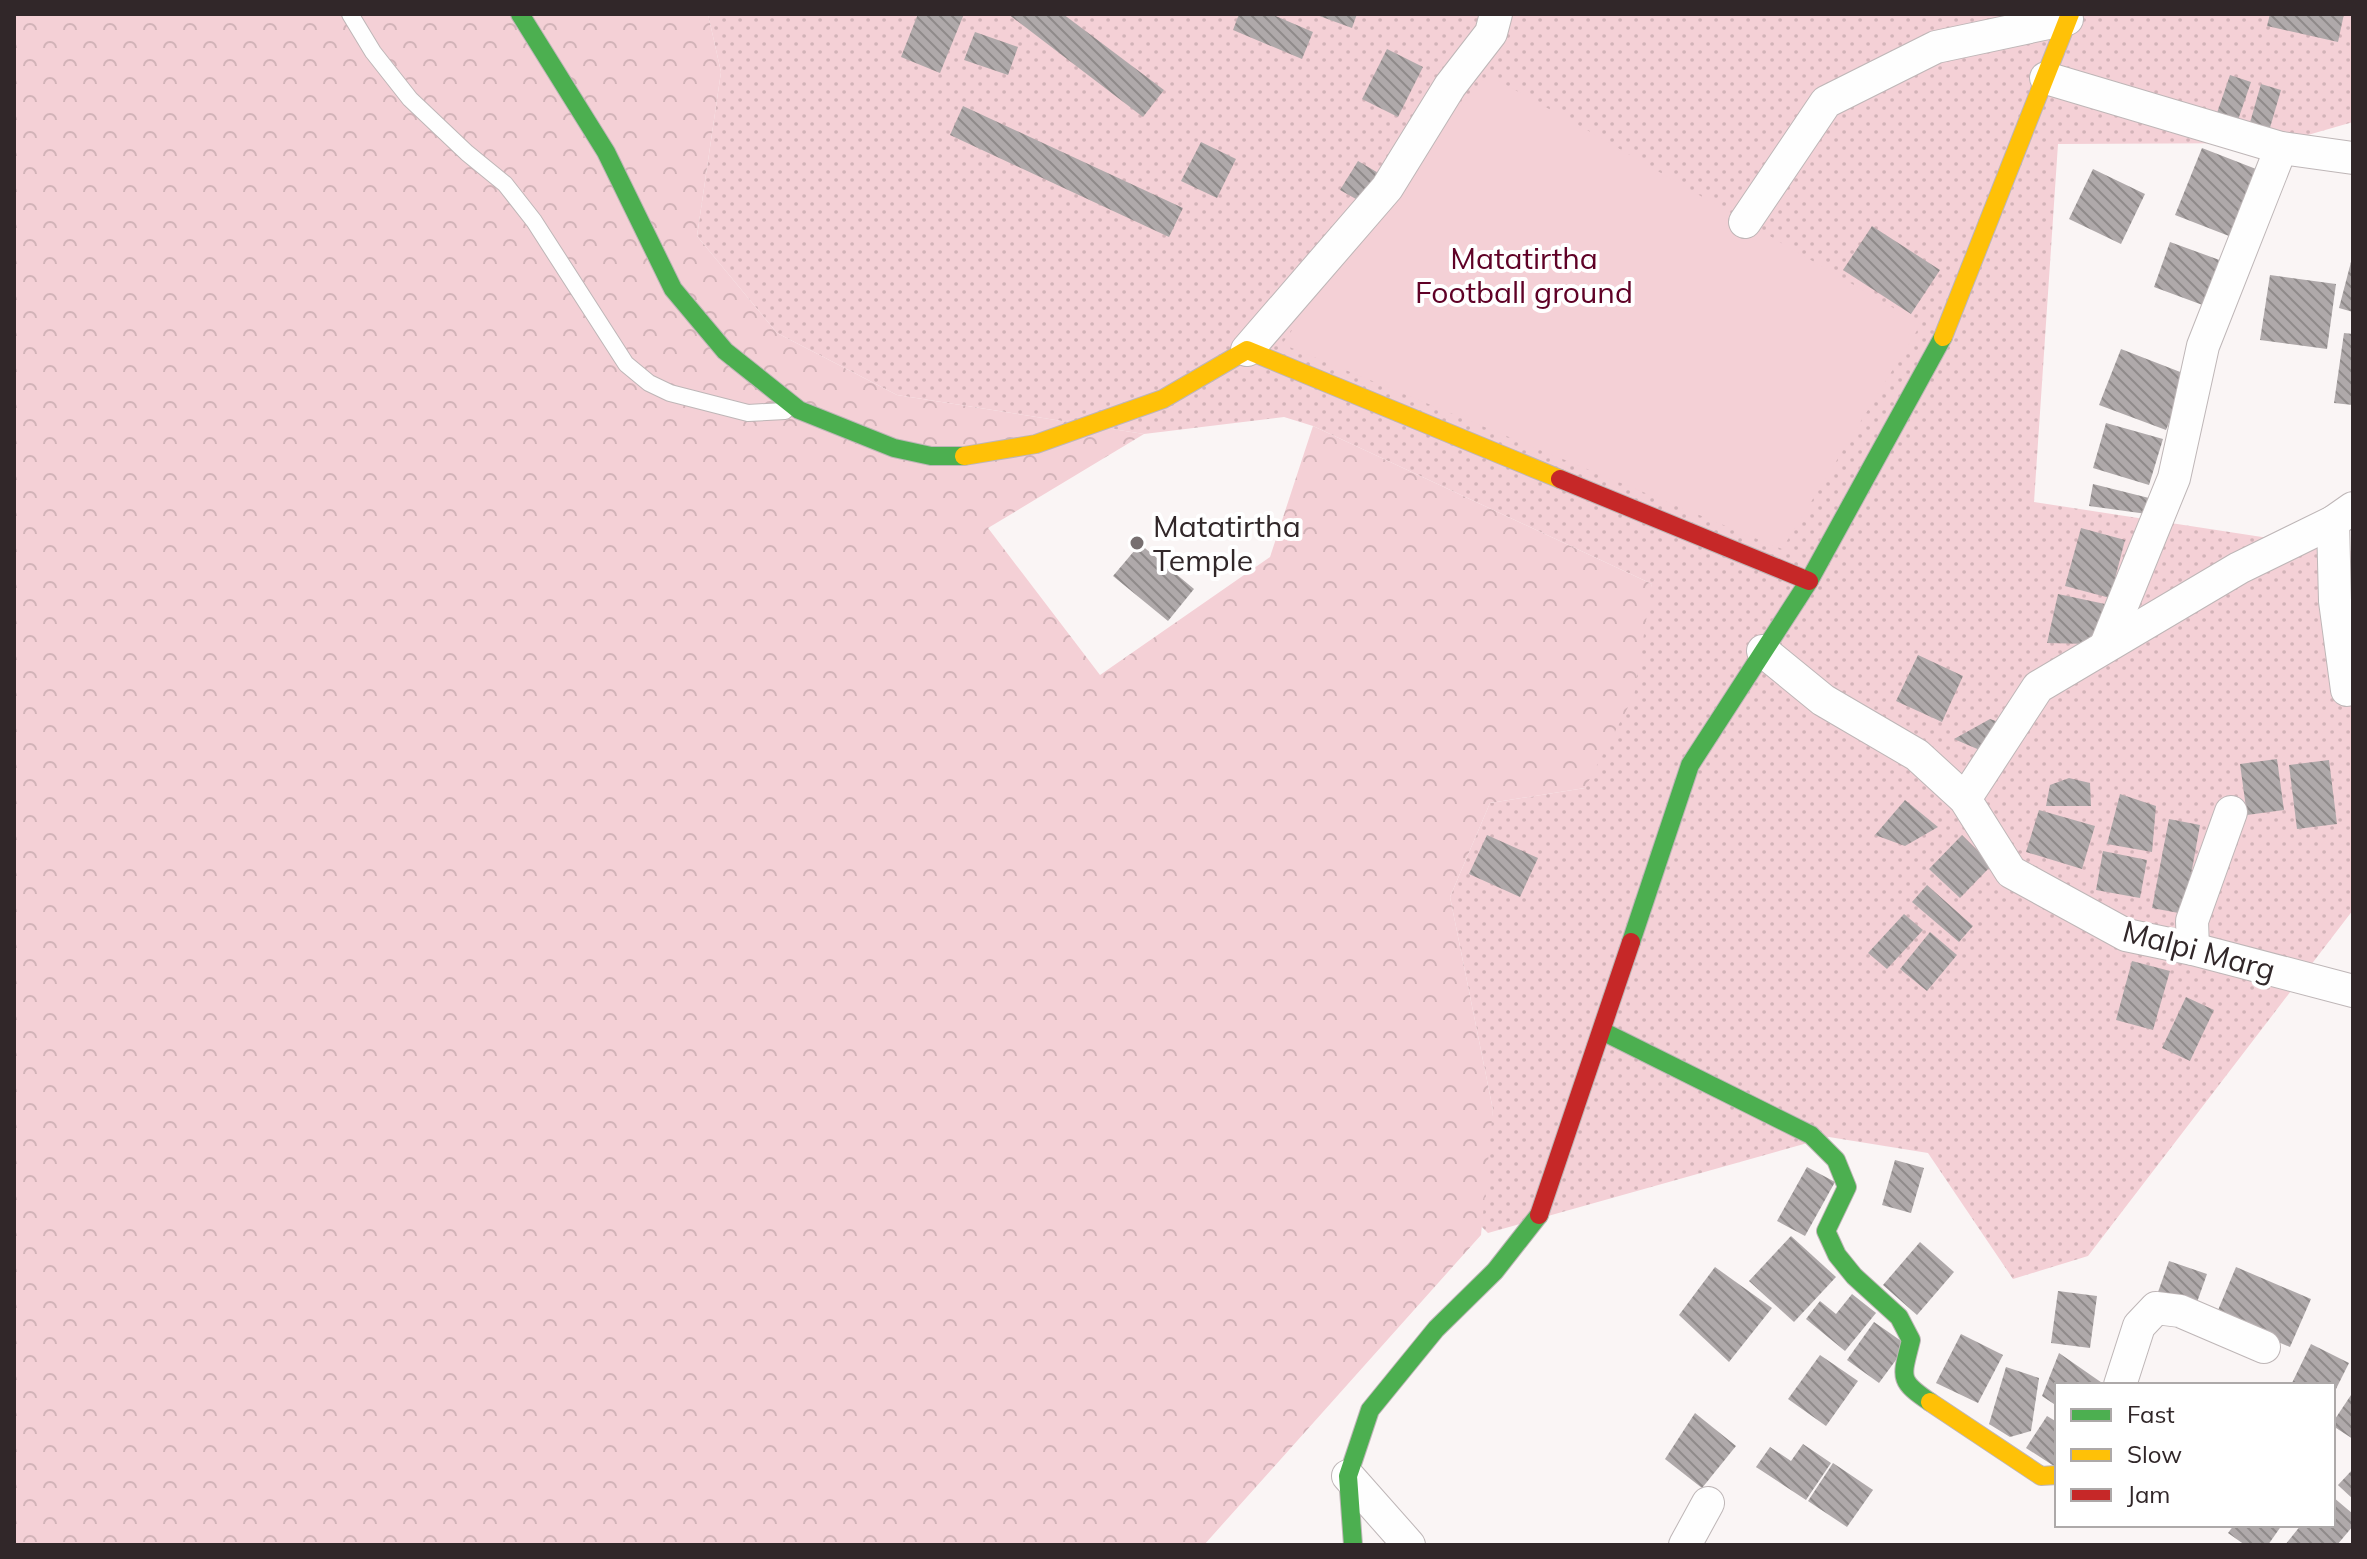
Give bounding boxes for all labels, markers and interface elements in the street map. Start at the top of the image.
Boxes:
park label: Matatirtha Football ground [1415,239,1633,311]
place label: Matatirtha Temple [1153,507,1301,579]
marker: Matatirtha Temple [1128,534,1146,552]
street label: Malpi Marg [2119,911,2279,989]
legend [2055,1383,2335,1527]
text: Fast [2127,1399,2175,1429]
text: Slow [2127,1439,2182,1469]
text: Jam [2127,1479,2170,1509]

